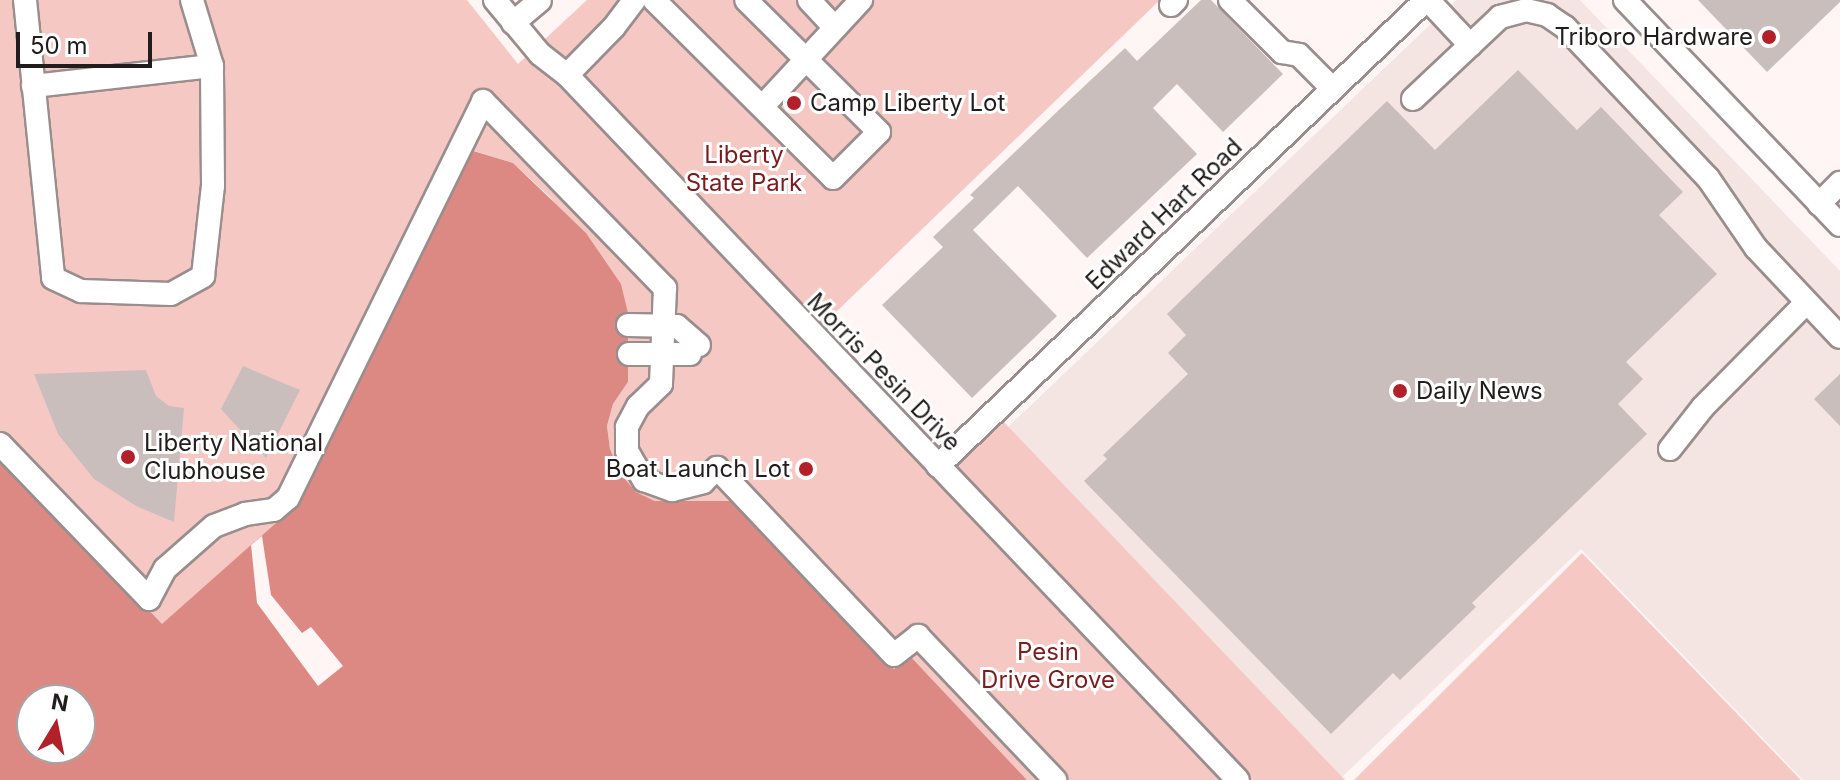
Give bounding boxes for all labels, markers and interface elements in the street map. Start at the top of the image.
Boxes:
scale bar [20,16,156,66]
place label: Triboro Hardware [1554,23,1753,51]
marker: Triboro Hardware [1760,28,1778,46]
text: 50 m [30,31,88,60]
place label: Camp Liberty Lot [810,89,1005,117]
marker: Camp Liberty Lot [785,94,803,112]
street label: Edward Hart Road [1080,132,1248,296]
park label: Liberty State Park [686,141,802,197]
street label: Morris Pesin Drive [801,287,967,457]
place label: Daily News [1416,377,1543,405]
marker: Daily News [1391,382,1409,400]
place label: Liberty National Clubhouse [144,429,323,485]
marker: Liberty National Clubhouse [119,448,137,466]
place label: Boat Launch Lot [606,455,790,483]
marker: Boat Launch Lot [797,460,815,478]
park label: Pesin Drive Grove [981,638,1115,694]
north arrow [16,684,96,764]
text: N [49,688,70,717]

